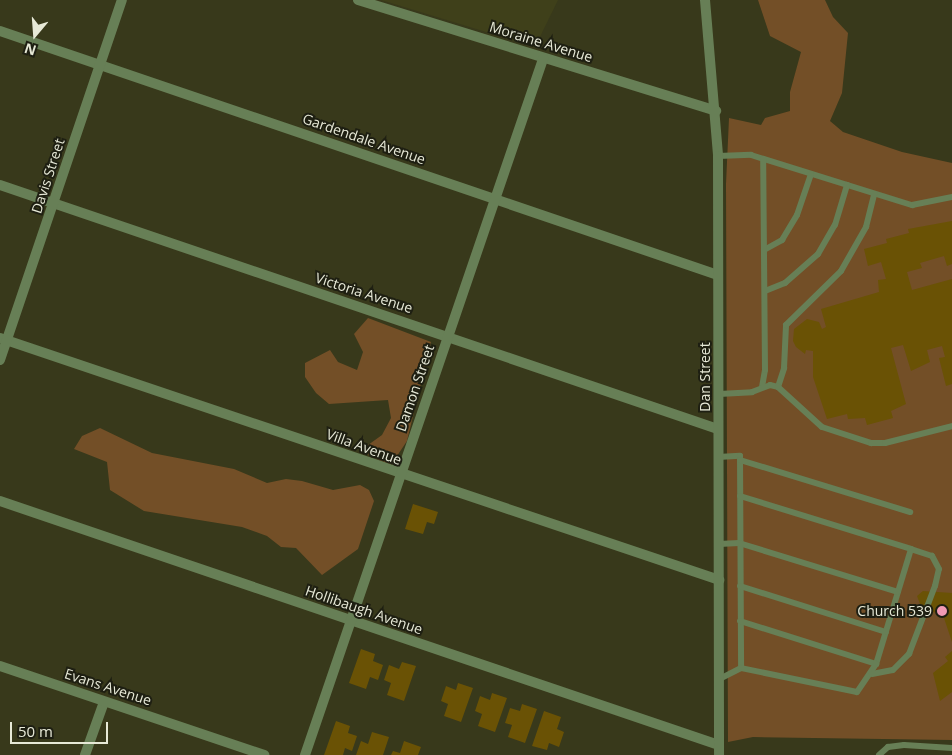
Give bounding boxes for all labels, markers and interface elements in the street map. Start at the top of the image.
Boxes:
north arrow [10,10,60,60]
street label: Moraine Avenue [487,18,595,66]
text: N [22,39,39,61]
street label: Gardendale Avenue [300,110,428,168]
street label: Davis Street [28,136,68,216]
street label: Victoria Avenue [313,269,415,317]
street label: Damon Street [392,342,438,434]
street label: Dan Street [697,342,713,412]
street label: Villa Avenue [324,426,404,468]
street label: Hollibaugh Avenue [303,582,425,638]
place label: Church 539 [857,603,932,619]
marker: Church 539 [936,605,948,617]
street label: Evans Avenue [63,665,153,709]
scale bar [12,712,110,744]
text: 50 m [18,721,53,741]

